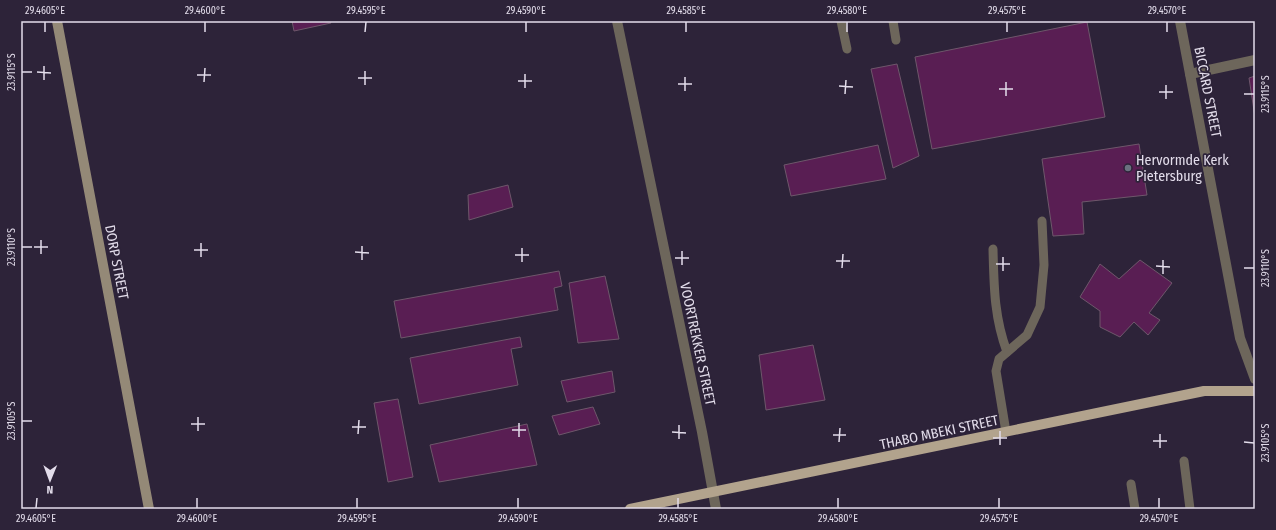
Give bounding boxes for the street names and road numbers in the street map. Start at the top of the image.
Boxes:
street label: BICCARD STREET [1190,45,1225,139]
street label: DORP STREET [101,223,132,301]
street label: VOORTREKKER STREET [676,281,719,408]
street label: THABO MBEKI STREET [878,411,1001,453]

